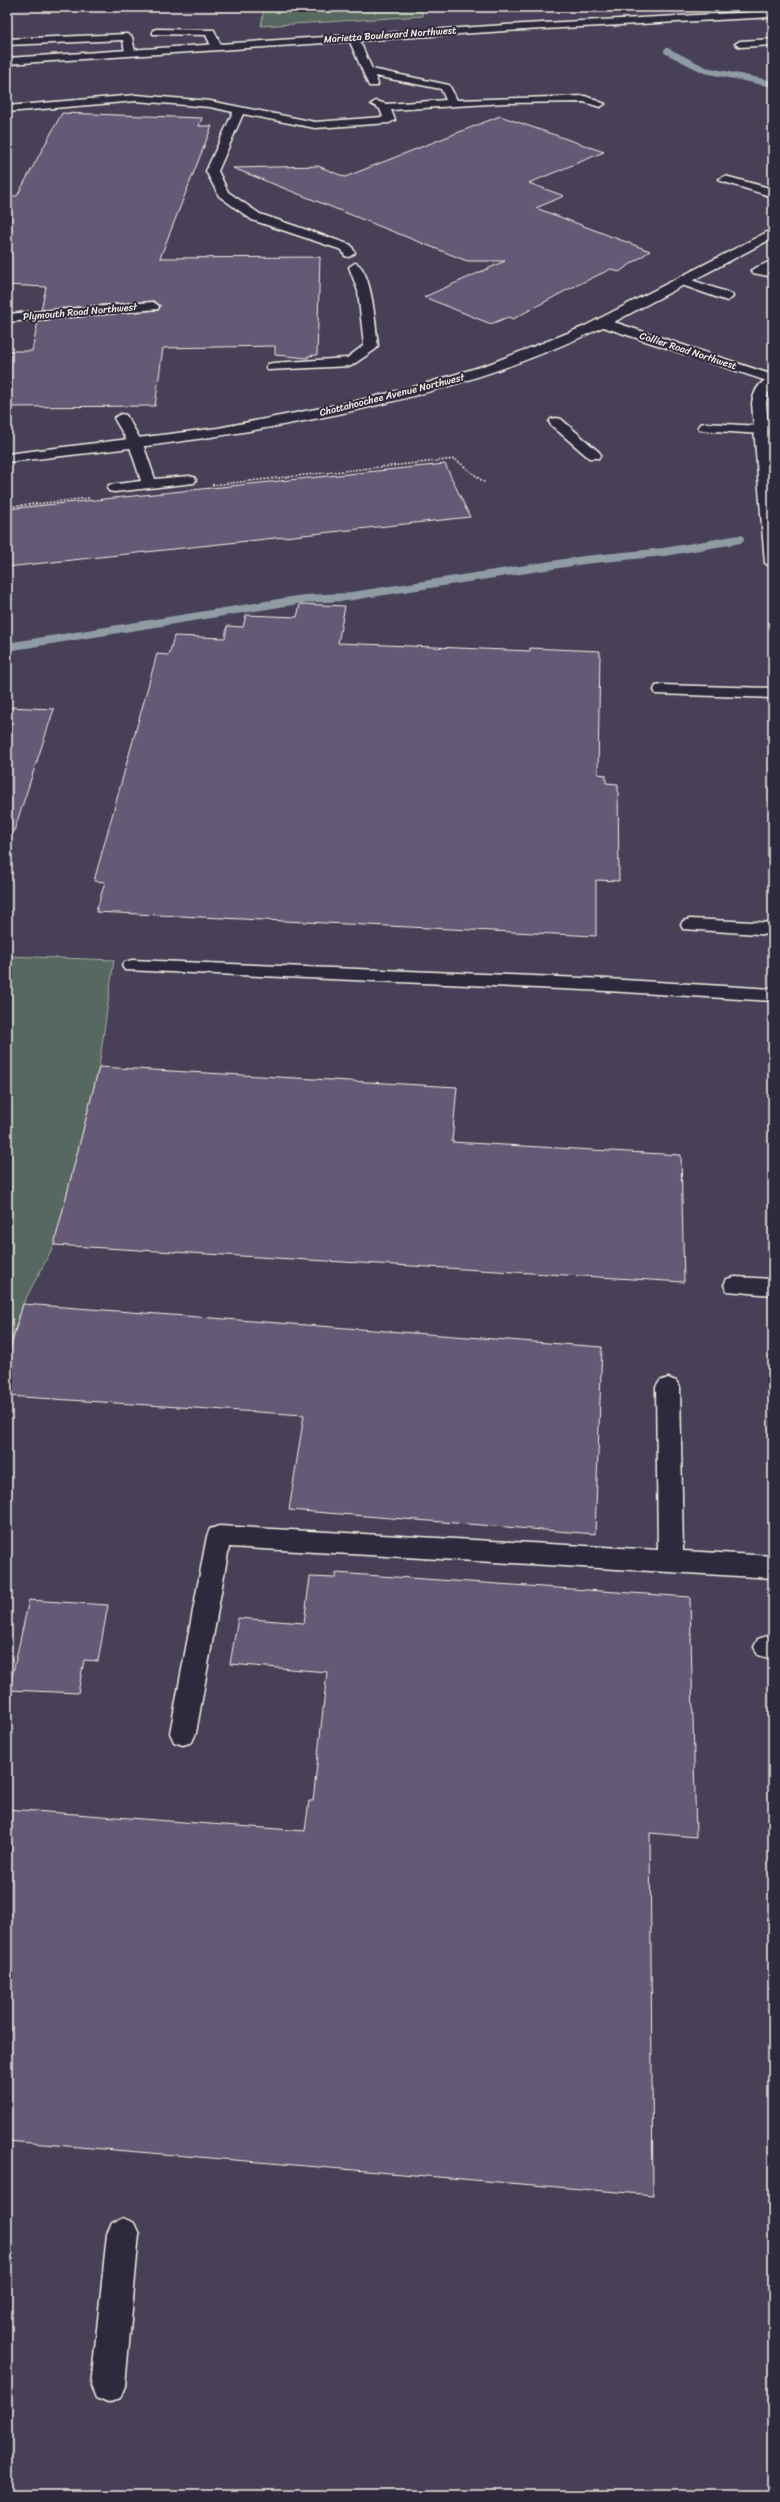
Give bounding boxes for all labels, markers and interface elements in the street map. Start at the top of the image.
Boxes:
street label: Marietta Boulevard Northwest [323,21,458,49]
street label: Plymouth Road Northwest [22,298,139,326]
street label: Collier Road Northwest [637,327,740,375]
street label: Chattahoochee Avenue Northwest [318,368,467,422]

